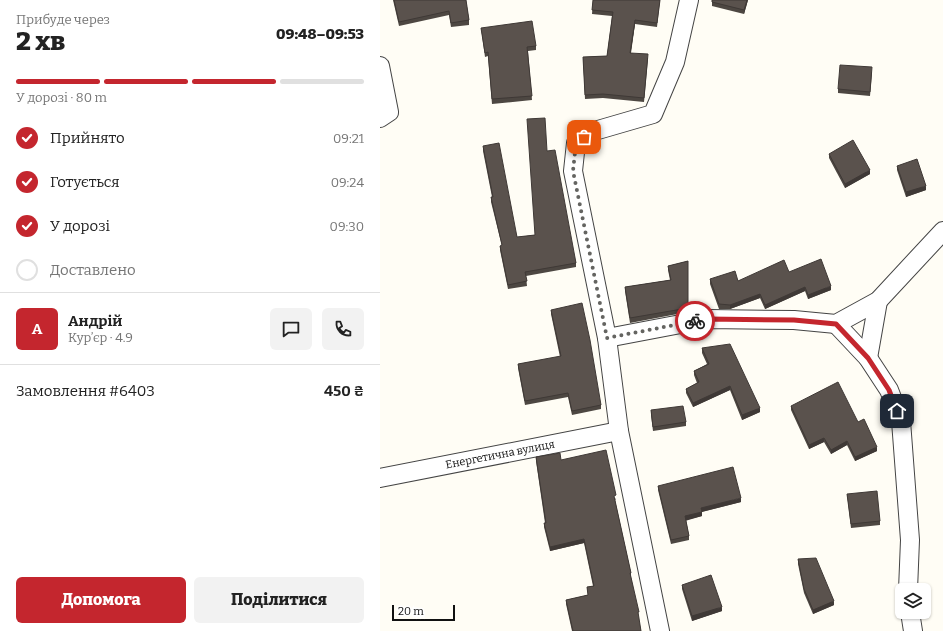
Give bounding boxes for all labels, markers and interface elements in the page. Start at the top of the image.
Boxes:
text: Прибуде через [16,12,110,27]
text: 09:48–09:53 [276,25,364,43]
text: 2 хв [16,26,65,57]
text: У дорозі · 80 m [16,90,107,105]
pin [567,120,601,154]
icon: bag [573,126,595,148]
icon: check [16,127,38,149]
text: Прийнято [50,129,125,147]
text: 09:21 [333,131,364,146]
icon: check [16,171,38,193]
text: Готується [50,173,119,191]
text: 09:24 [331,175,364,190]
icon: check [16,215,38,237]
text: У дорозі [50,217,110,235]
text: 09:30 [330,219,364,234]
text: Доставлено [50,261,136,279]
courier [675,301,715,341]
button: chat [270,308,312,350]
button: phone [322,308,364,350]
icon: bike [684,310,706,332]
text: Андрій [68,312,122,330]
text: А [32,320,42,338]
text: Кур’єр · 4.9 [68,330,133,345]
text: Замовлення #6403 [16,382,155,400]
text: 450 ₴ [324,382,364,400]
pin [880,394,914,428]
icon: home [886,400,908,422]
street label: Енергетична вулиця [444,438,556,471]
button: Допомога [16,577,186,623]
button: Поділитися [194,577,364,623]
map controls [895,583,931,619]
button: layers [895,583,931,619]
scale bar [392,603,455,622]
text: 20 m [398,605,424,618]

